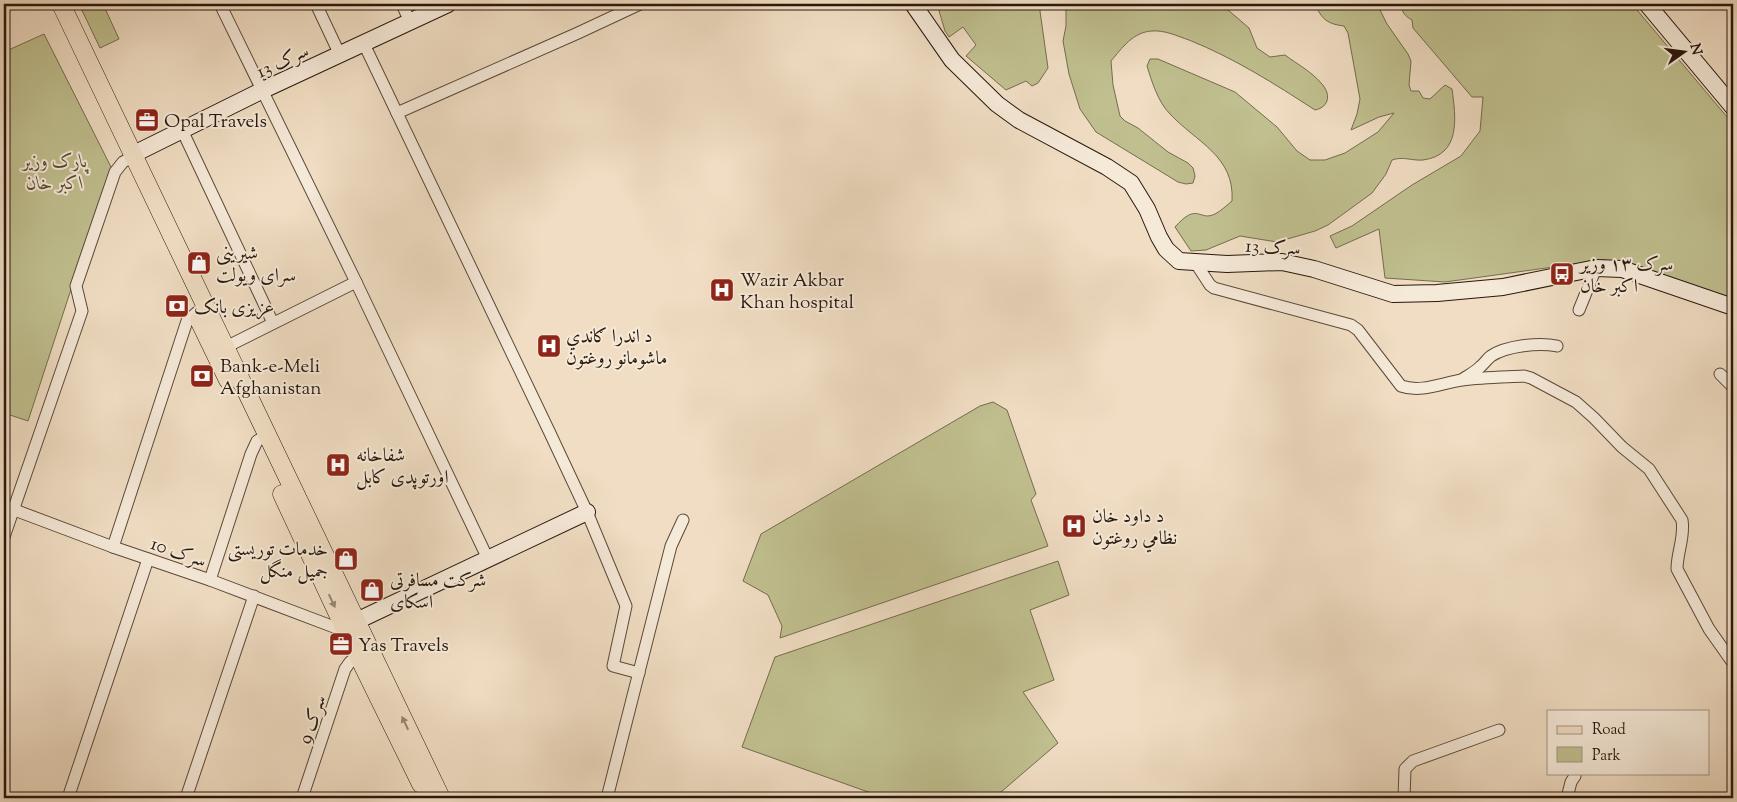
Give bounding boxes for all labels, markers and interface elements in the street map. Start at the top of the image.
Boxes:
north arrow [1660,28,1710,78]
street label: سرک 13 [252,38,314,86]
text: N [1684,41,1706,57]
office icon: Opal Travels [134,107,160,133]
place label: Opal Travels [164,109,267,136]
park label: پارک وزیر اکبر خان [20,149,89,198]
street label: سرک 13 [1245,234,1301,263]
place label: شیرینی سرای ویولت [216,241,296,290]
shop icon: شیرینی سرای ویولت [186,250,212,276]
place label: سرک ۱۳ وزیر اکبر خان [1578,252,1673,301]
bus stop icon: سرک ۱۳ وزیر اکبر خان [1549,261,1575,287]
place label: Wazir Akbar Khan hospital [740,268,854,317]
hospital icon: Wazir Akbar Khan hospital [709,277,735,303]
bank icon: عزیزی بانک [164,293,190,319]
place label: عزیزی بانک [194,295,274,322]
place label: د اندرا ګاندي ماشومانو روغتون [566,324,667,373]
hospital icon: د اندرا ګاندي ماشومانو روغتون [536,333,562,359]
place label: Bank-e-Meli Afghanistan [220,354,321,403]
bank icon: Bank-e-Meli Afghanistan [189,363,215,389]
place label: شفاخانه اورتوپدی کابل [356,443,449,492]
hospital icon: شفاخانه اورتوپدی کابل [325,452,351,478]
place label: د داود خان نظامي روغتون [1092,504,1177,553]
hospital icon: د داود خان نظامي روغتون [1061,513,1087,539]
street label: سرک 10 [147,531,210,575]
place label: خدمات توریستی جمیل منگل [227,537,328,586]
shop icon: خدمات توریستی جمیل منگل [333,546,359,572]
place label: شرکت مسافرتی اسکای [390,568,486,617]
shop icon: شرکت مسافرتی اسکای [359,577,385,603]
one-way arrow [328,594,336,608]
office icon: Yas Travels [328,631,354,657]
place label: Yas Travels [358,633,449,660]
street label: سرک 9 [292,692,334,748]
legend [1547,710,1710,774]
one-way arrow [401,715,409,730]
text: Road [1592,720,1626,741]
text: Park [1592,746,1621,767]

